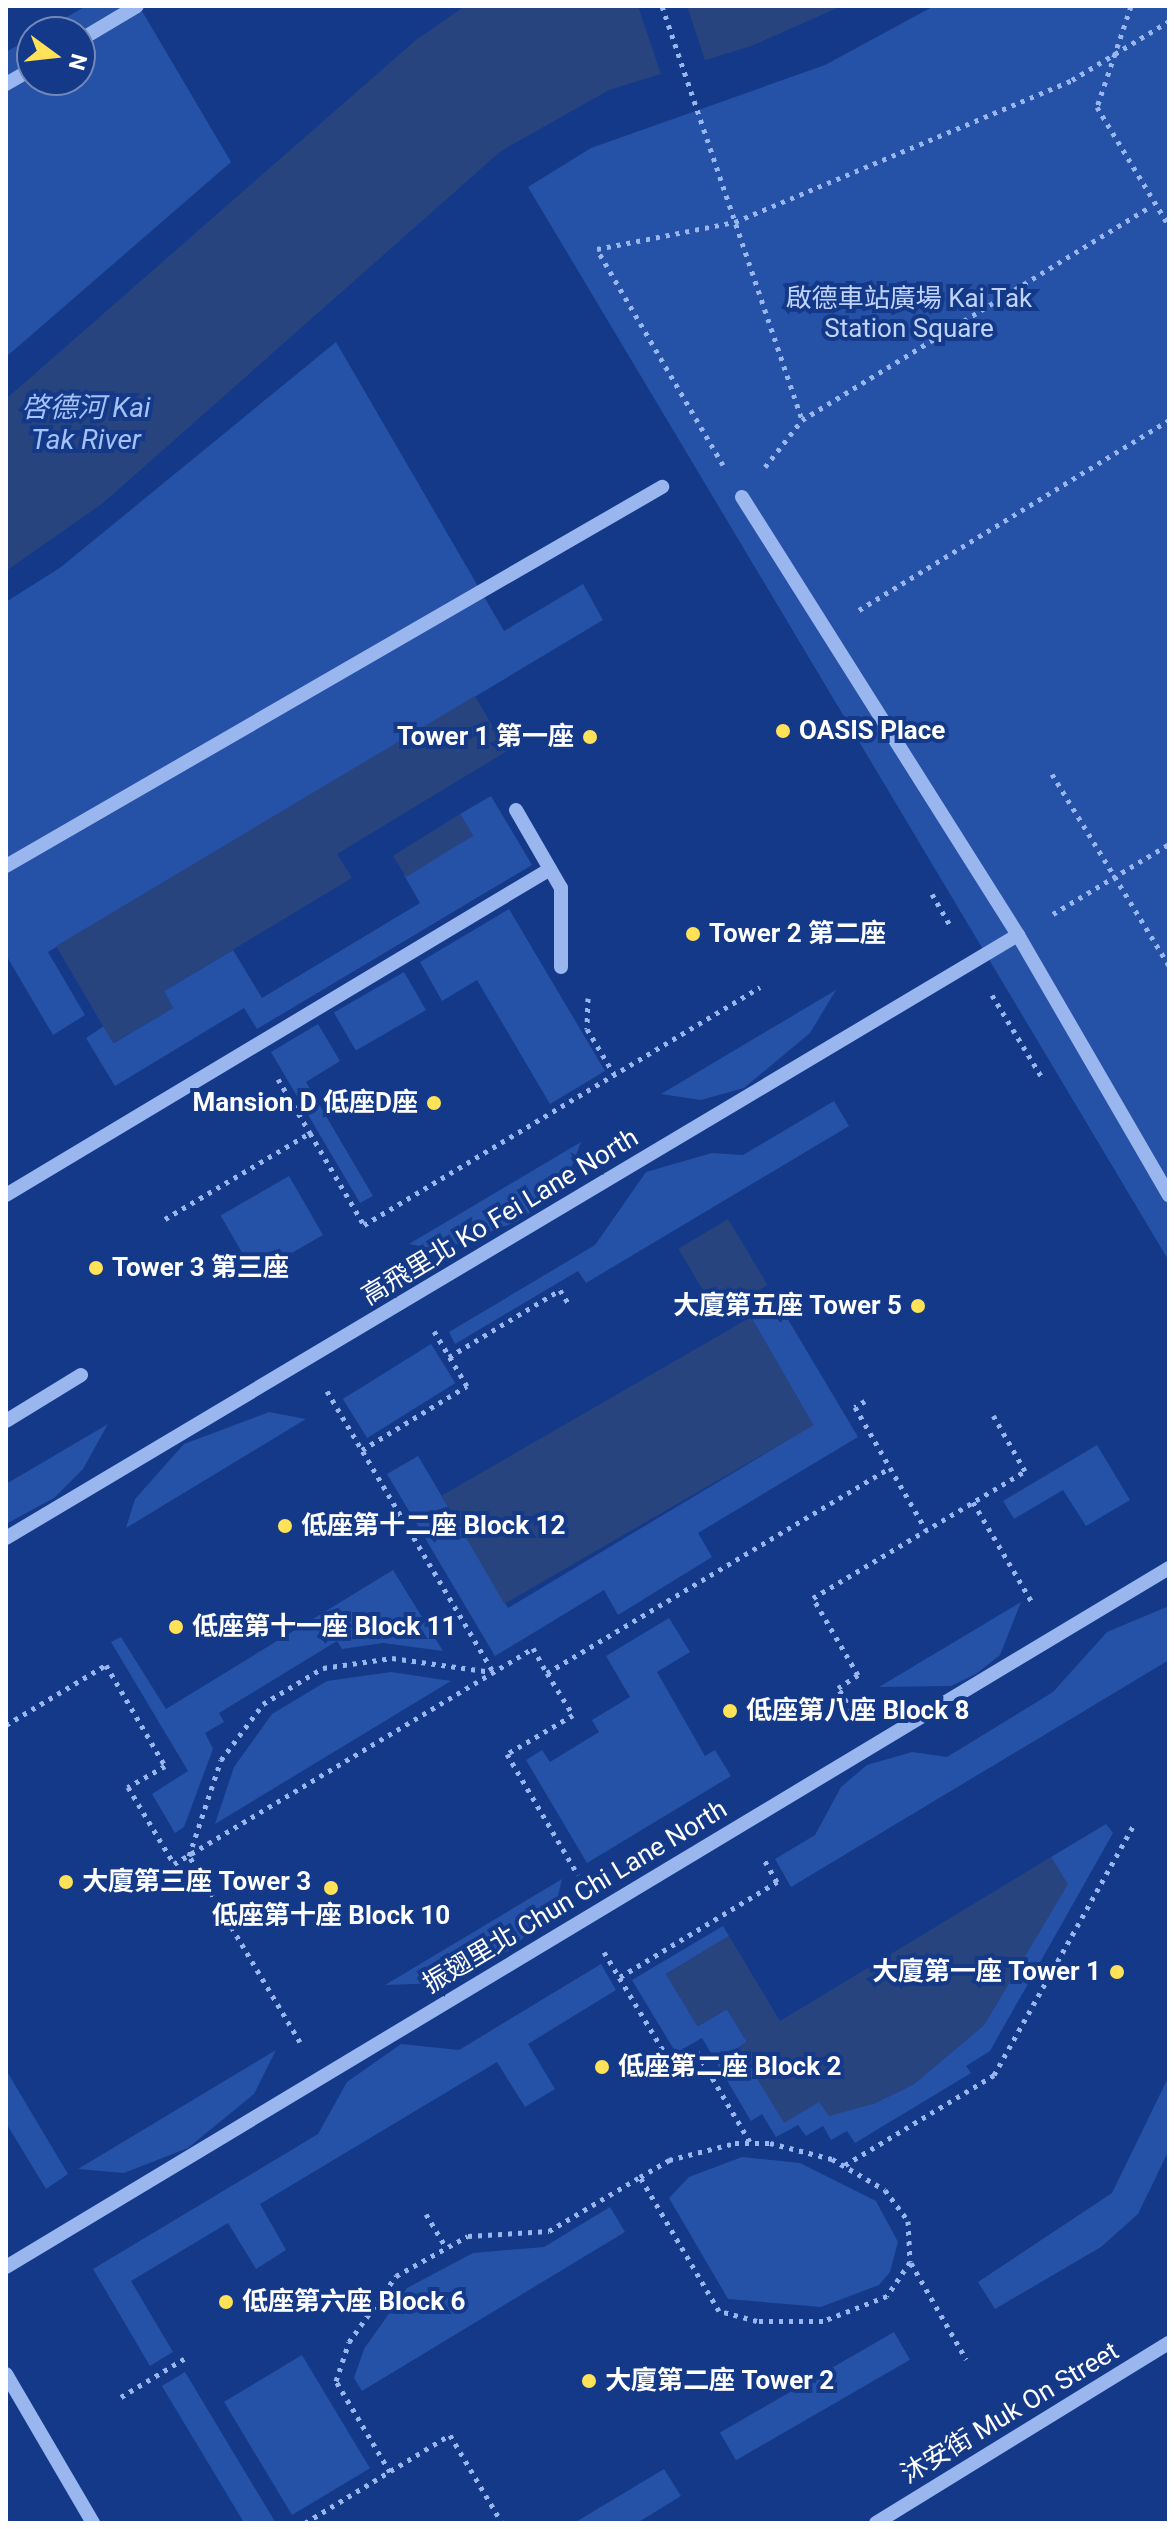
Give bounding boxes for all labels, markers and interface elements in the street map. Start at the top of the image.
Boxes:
north arrow [16,16,96,96]
text: N [64,51,92,73]
park label: 啟德車站廣場 Kai Tak Station Square [785,283,1033,344]
water label: 啓德河 Kai Tak River [21,391,151,457]
place label: OASIS Place [799,715,945,747]
place label: Tower 1 第一座 [397,721,574,753]
marker: OASIS Place [774,722,792,740]
marker: Tower 1 第一座 [581,728,599,746]
place label: Tower 2 第二座 [709,918,886,950]
marker: Tower 2 第二座 [684,925,702,943]
place label: Mansion D 低座D座 [193,1087,418,1119]
marker: Mansion D 低座D座 [425,1094,443,1112]
street label: 高飛里北 Ko Fei Lane North [356,1122,644,1312]
place label: Tower 3 第三座 [112,1252,289,1284]
marker: Tower 3 第三座 [87,1259,105,1277]
place label: 大廈第五座 Tower 5 [673,1290,902,1322]
marker: 大廈第五座 Tower 5 [909,1297,927,1315]
place label: 低座第十二座 Block 12 [301,1510,565,1542]
marker: 低座第十二座 Block 12 [276,1517,294,1535]
place label: 低座第十一座 Block 11 [192,1611,456,1643]
marker: 低座第十一座 Block 11 [167,1618,185,1636]
place label: 低座第八座 Block 8 [746,1695,969,1727]
marker: 低座第八座 Block 8 [721,1702,739,1720]
street label: 振翅里北 Chun Chi Lane North [417,1794,733,2000]
place label: 大廈第三座 Tower 3 [82,1866,311,1898]
marker: 大廈第三座 Tower 3 [57,1873,75,1891]
marker: 低座第十座 Block 10 [322,1879,340,1897]
place label: 低座第十座 Block 10 [212,1900,450,1932]
place label: 大廈第一座 Tower 1 [872,1956,1101,1988]
marker: 大廈第一座 Tower 1 [1108,1963,1126,1981]
place label: 低座第二座 Block 2 [618,2051,841,2083]
marker: 低座第二座 Block 2 [593,2058,611,2076]
place label: 低座第六座 Block 6 [242,2286,465,2318]
marker: 低座第六座 Block 6 [217,2293,235,2311]
street label: 沐安街 Muk On Street [896,2336,1124,2490]
place label: 大廈第二座 Tower 2 [605,2365,834,2397]
marker: 大廈第二座 Tower 2 [580,2372,598,2390]

